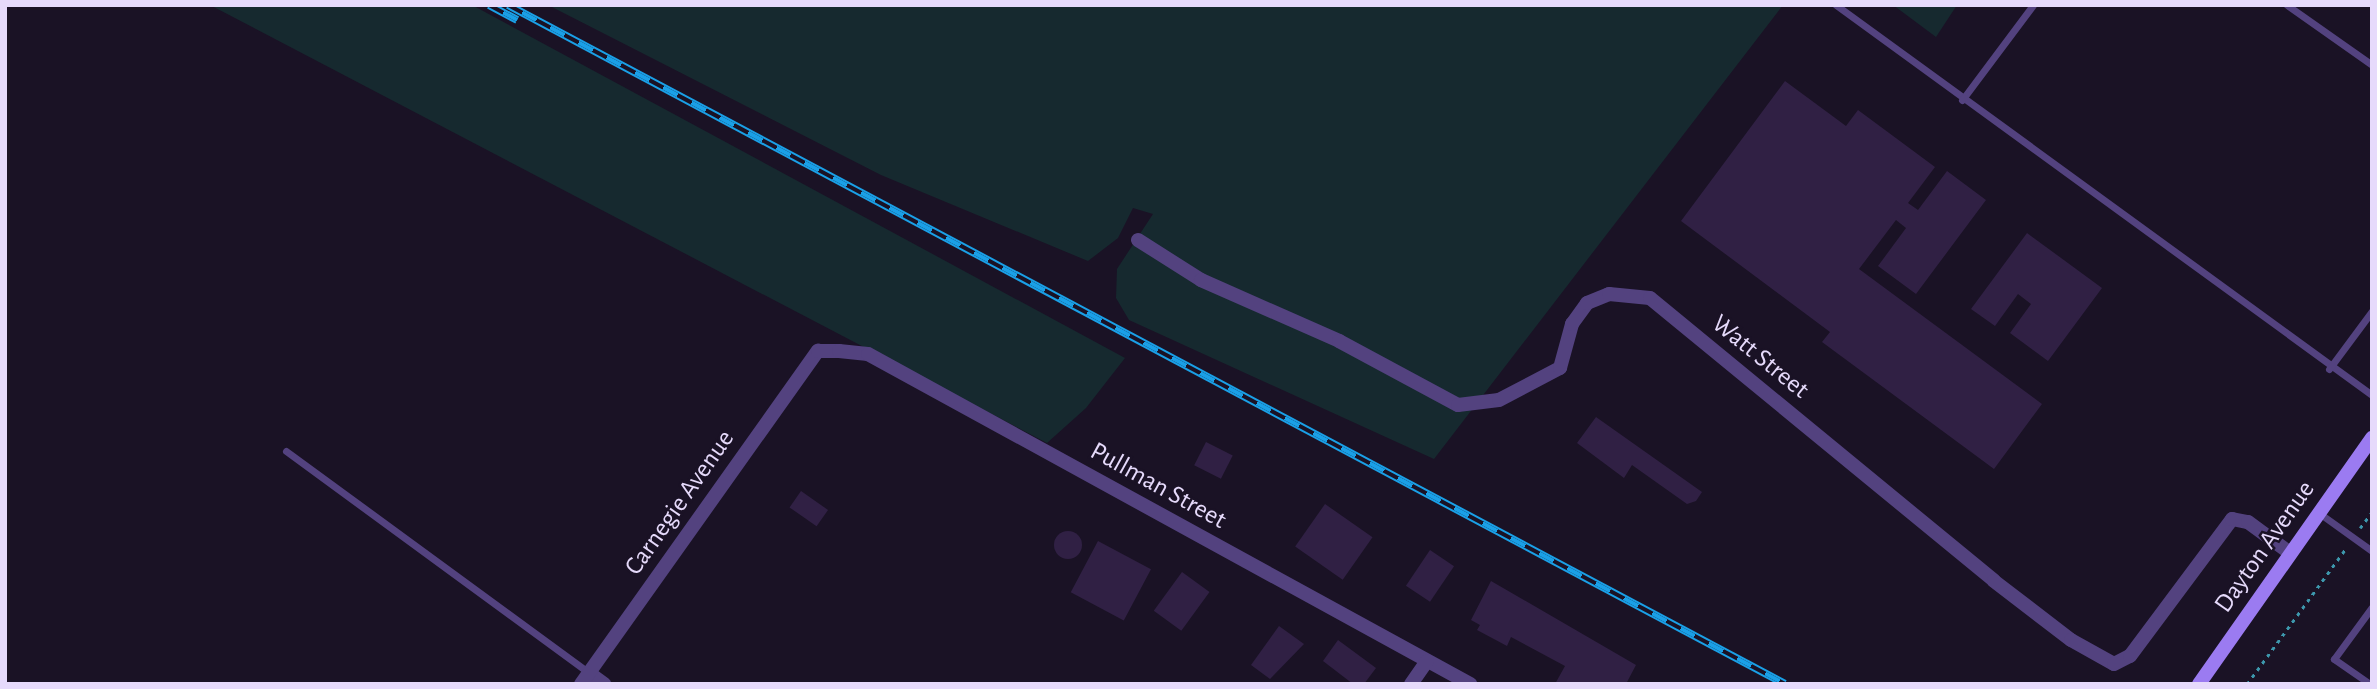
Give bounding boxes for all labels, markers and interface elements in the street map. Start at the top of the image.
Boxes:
street label: Watt Street [1705,308,1815,406]
street label: Carnegie Avenue [619,424,741,582]
street label: Pullman Street [1085,436,1231,536]
street label: Dayton Avenue [2208,475,2322,619]

